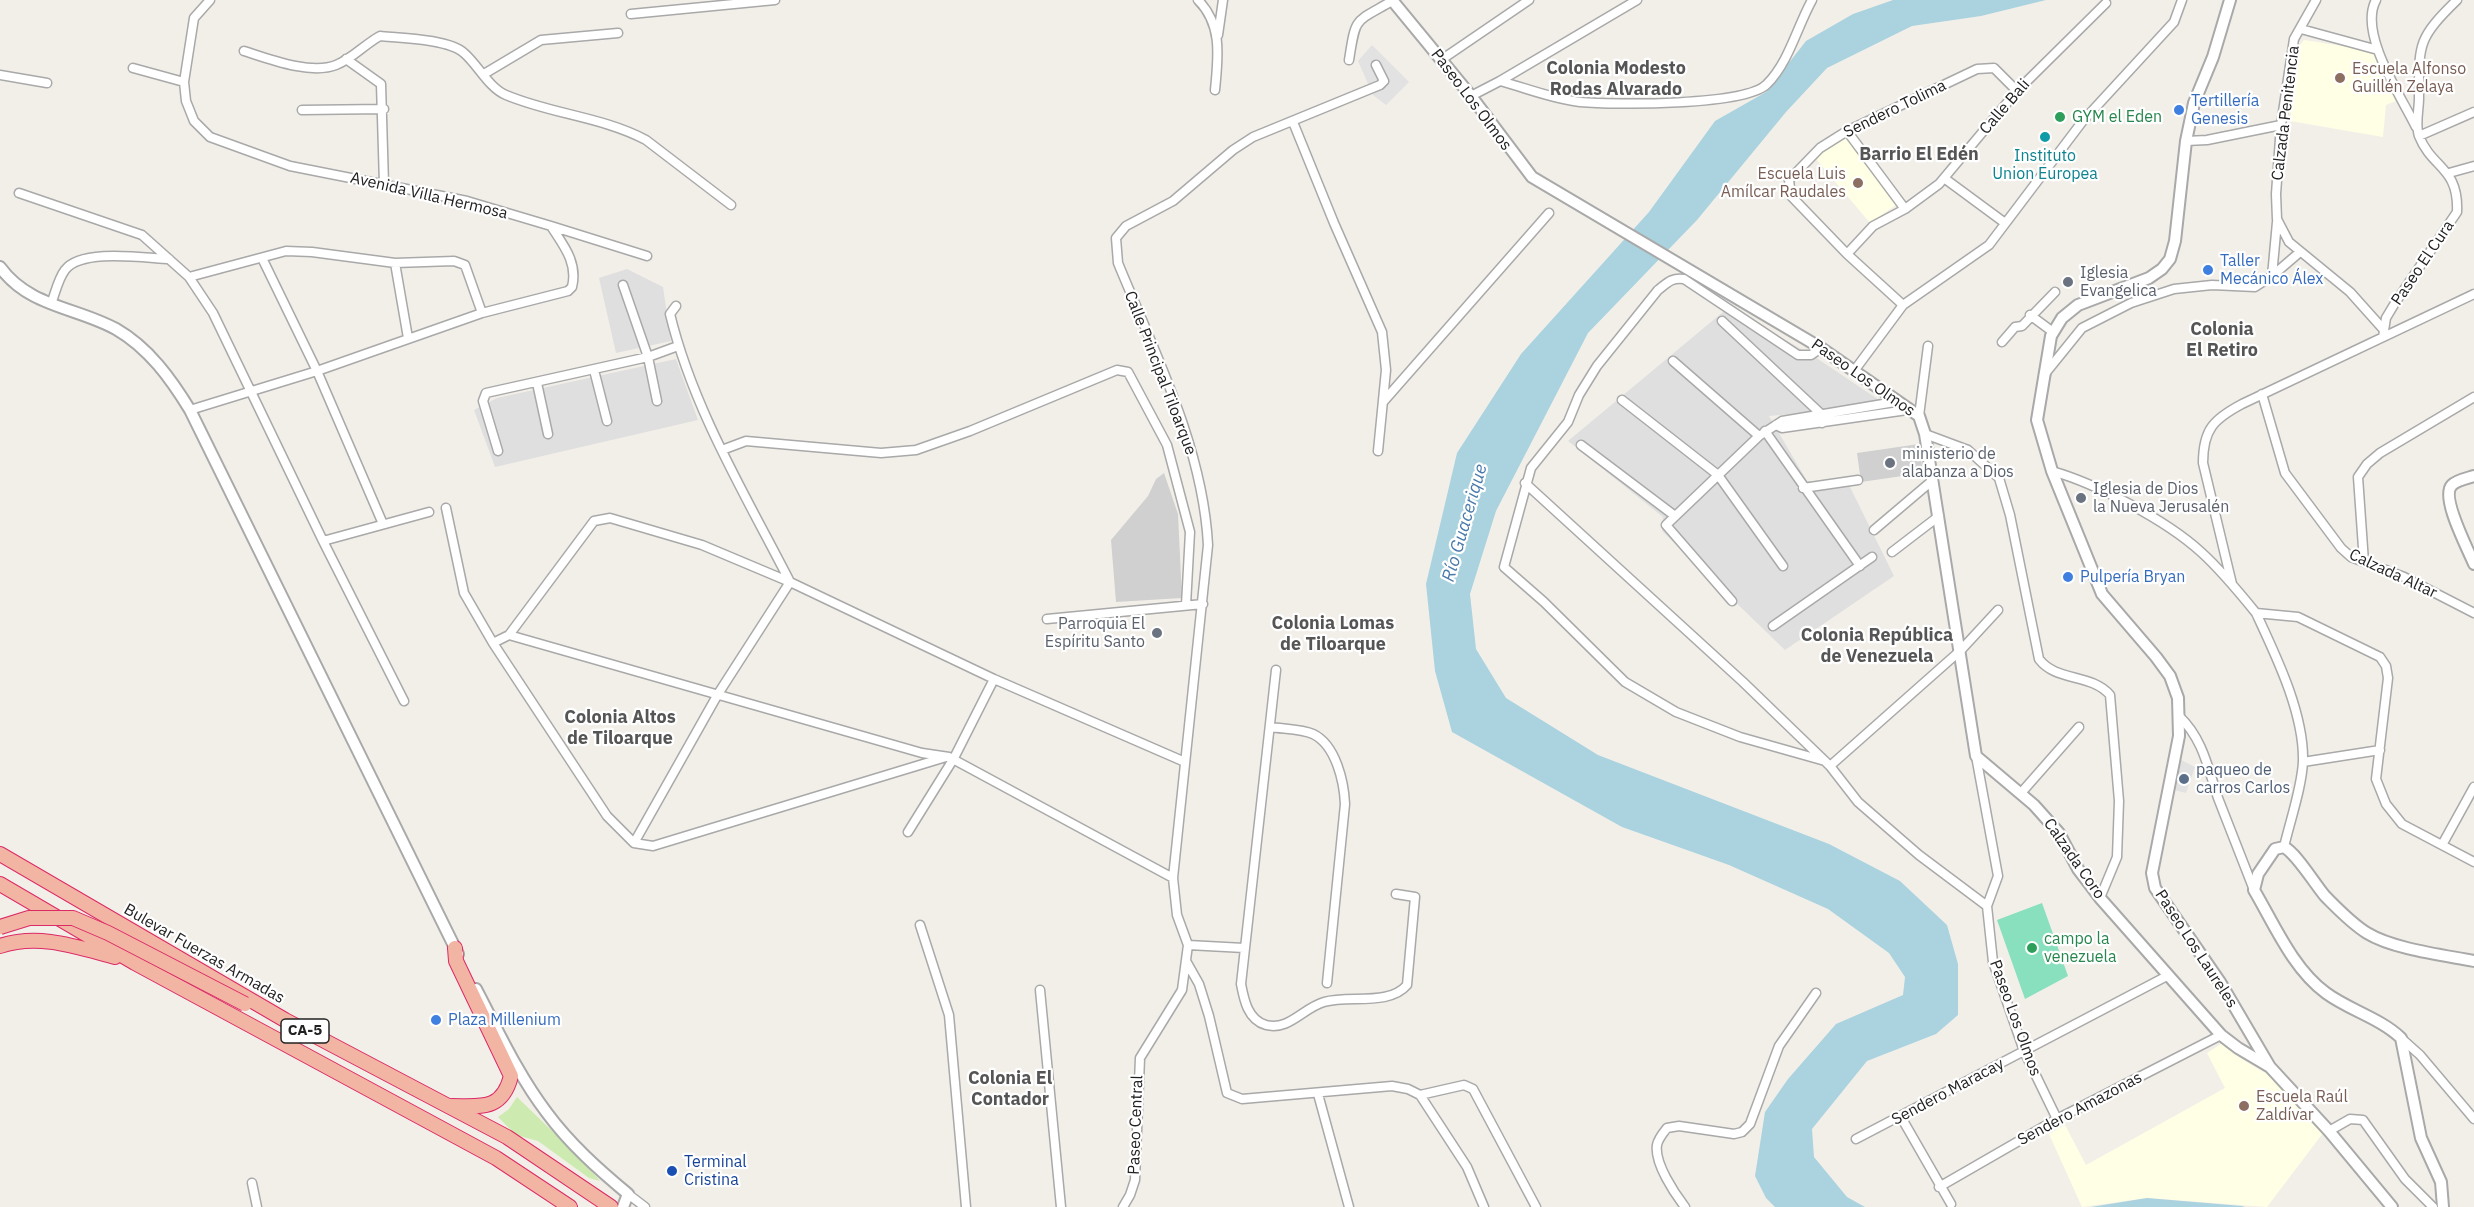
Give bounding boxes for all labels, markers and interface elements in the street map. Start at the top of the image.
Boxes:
street label: Paseo Los Olmos [1427,45,1515,155]
street label: Calzada Penitencia [2268,45,2304,181]
district label: Colonia Modesto Rodas Alvarado [1546,58,1686,100]
place label: Escuela Alfonso Guillén Zelaya [2352,59,2466,97]
marker: Escuela Alfonso Guillén Zelaya [2333,71,2347,85]
street label: Calle Bali [1976,75,2034,139]
street label: Sendero Tolima [1841,76,1949,142]
place label: Tertillería Genesis [2191,91,2259,129]
marker: Tertillería Genesis [2172,103,2186,117]
place label: GYM el Eden [2072,107,2162,127]
marker: GYM el Eden [2053,110,2067,124]
marker: Instituto Union Europea [2038,130,2052,144]
district label: Barrio El Edén [1859,144,1979,166]
place label: Instituto Union Europea [1992,146,2098,184]
place label: Escuela Luis Amílcar Raudales [1721,164,1846,202]
street label: Avenida Villa Hermosa [348,169,510,223]
marker: Escuela Luis Amílcar Raudales [1851,176,1865,190]
street label: Paseo El Cura [2388,217,2458,309]
place label: Taller Mecánico Álex [2220,251,2323,289]
place label: Iglesia Evangelica [2080,263,2157,301]
marker: Taller Mecánico Álex [2201,263,2215,277]
marker: Iglesia Evangelica [2061,275,2075,289]
street label: Calle Principal Tiloarque [1120,288,1200,458]
district label: Colonia El Retiro [2186,319,2258,362]
street label: Paseo Los Olmos [1807,335,1919,421]
place label: ministerio de alabanza a Dios [1902,444,2014,482]
marker: ministerio de alabanza a Dios [1883,456,1897,470]
water label: Río Guacerique [1438,462,1492,584]
place label: Iglesia de Dios la Nueva Jerusalén [2093,479,2229,517]
marker: Iglesia de Dios la Nueva Jerusalén [2074,491,2088,505]
street label: Calzada Altar [2346,545,2440,603]
place label: Pulpería Bryan [2080,567,2185,587]
marker: Pulpería Bryan [2061,570,2075,584]
district label: Colonia Lomas de Tiloarque [1272,613,1394,656]
place label: Parroquia El Espíritu Santo [1045,614,1145,652]
district label: Colonia República de Venezuela [1801,625,1953,668]
marker: Parroquia El Espíritu Santo [1150,626,1164,640]
district label: Colonia Altos de Tiloarque [564,707,676,750]
place label: paqueo de carros Carlos [2196,760,2290,798]
marker: paqueo de carros Carlos [2177,772,2191,786]
street label: Calzada Coro [2039,815,2109,903]
street label: Paseo Los Laureles [2151,886,2241,1012]
street label: Bulevar Fuerzas Armadas [120,900,288,1008]
place label: campo la venezuela [2044,929,2117,967]
marker: campo la venezuela [2025,941,2039,955]
street label: Paseo Los Olmos [1985,957,2045,1079]
place label: Plaza Millenium [448,1010,561,1030]
marker: Plaza Millenium [429,1013,443,1027]
road number: CA-5 [281,1019,329,1043]
street label: Sendero Maracay [1889,1054,2007,1130]
district label: Colonia El Contador [968,1068,1052,1110]
street label: Sendero Amazonas [2014,1068,2146,1150]
street label: Paseo Central [1125,1075,1147,1175]
place label: Escuela Raúl Zaldívar [2256,1087,2348,1125]
marker: Escuela Raúl Zaldívar [2237,1099,2251,1113]
place label: Terminal Cristina [684,1152,747,1190]
marker: Terminal Cristina [665,1164,679,1178]

